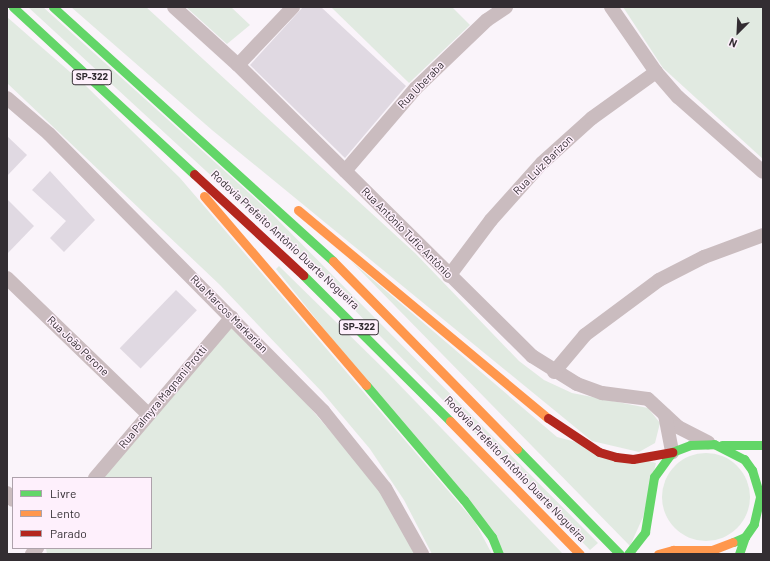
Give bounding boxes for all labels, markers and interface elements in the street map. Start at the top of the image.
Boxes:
north arrow [718,12,758,52]
text: N [727,36,739,51]
street label: Rua Uberaba [395,59,447,111]
road number: SP-322 [71,69,113,85]
street label: Rua Luiz Barizon [511,133,575,197]
street label: Rodovia Prefeito Antônio Duarte Nogueira [208,168,362,312]
street label: Rua Antônio Tufic Antônio [359,185,455,281]
street label: Rua Marcos Markarian [188,273,270,355]
street label: Rua João Perone [45,313,111,379]
road number: SP-322 [338,319,380,335]
street label: Rua Palmyra Magnani Protti [116,343,210,451]
street label: Rodovia Prefeito Antônio Duarte Nogueira [442,393,588,545]
legend [12,477,152,549]
text: Livre [50,486,76,500]
text: Lento [50,506,80,520]
text: Parado [50,526,87,540]

